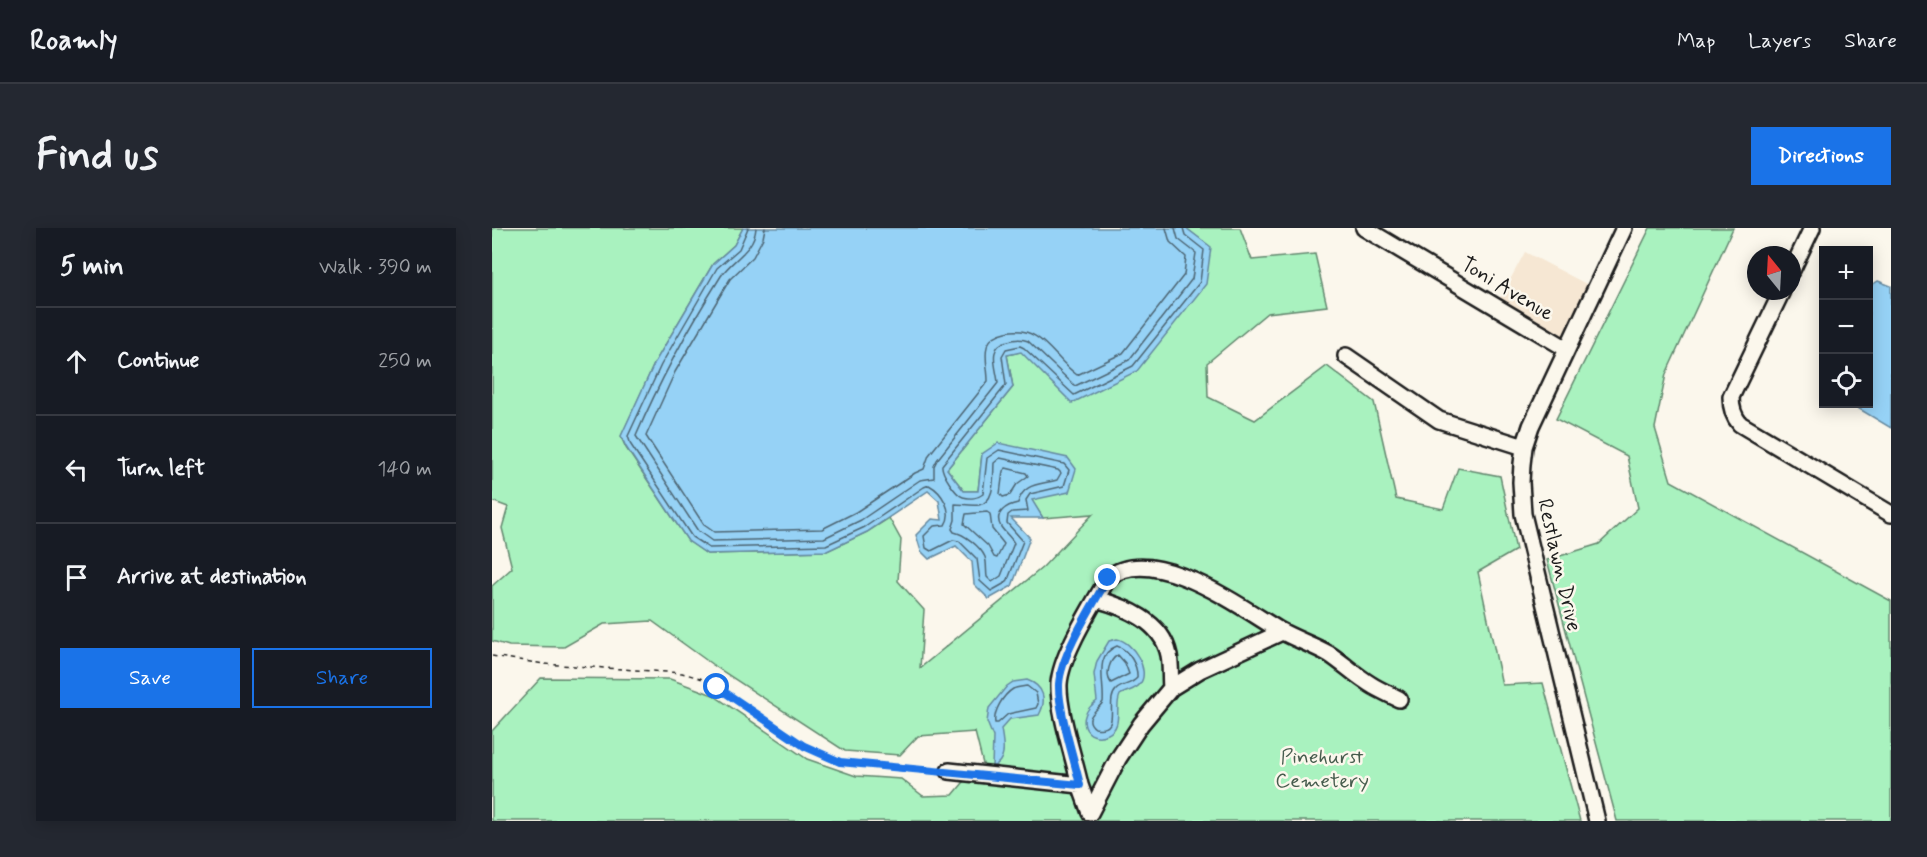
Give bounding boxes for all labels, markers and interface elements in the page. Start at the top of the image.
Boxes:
text: Roamly [30,23,118,60]
text: Map [1677,27,1715,55]
text: Layers [1748,27,1811,55]
text: Share [1844,27,1897,55]
button: Directions [1751,127,1891,185]
text: Find us [36,129,158,184]
north arrow [1747,246,1801,300]
map controls [1819,246,1873,408]
button: + [1819,246,1873,300]
text: 5 min [60,250,124,284]
street label: Toni Avenue [1455,250,1559,328]
text: Walk · 390 m [319,254,432,281]
button: − [1819,300,1873,354]
icon: ahead [60,345,93,378]
text: Continue [117,347,199,375]
text: 250 m [378,348,432,375]
button: locate [1819,354,1873,408]
icon: left [60,453,93,486]
text: Turn left [117,455,205,483]
text: 140 m [378,456,432,483]
street label: Restlawn Drive [1530,496,1588,634]
icon: arrive [60,561,93,594]
text: Arrive at destination [117,563,307,591]
route end [1094,564,1120,590]
button: Save [60,648,240,708]
button: Share [252,648,432,708]
route start [703,673,729,699]
park label: Pinehurst Cemetery [1275,743,1369,795]

